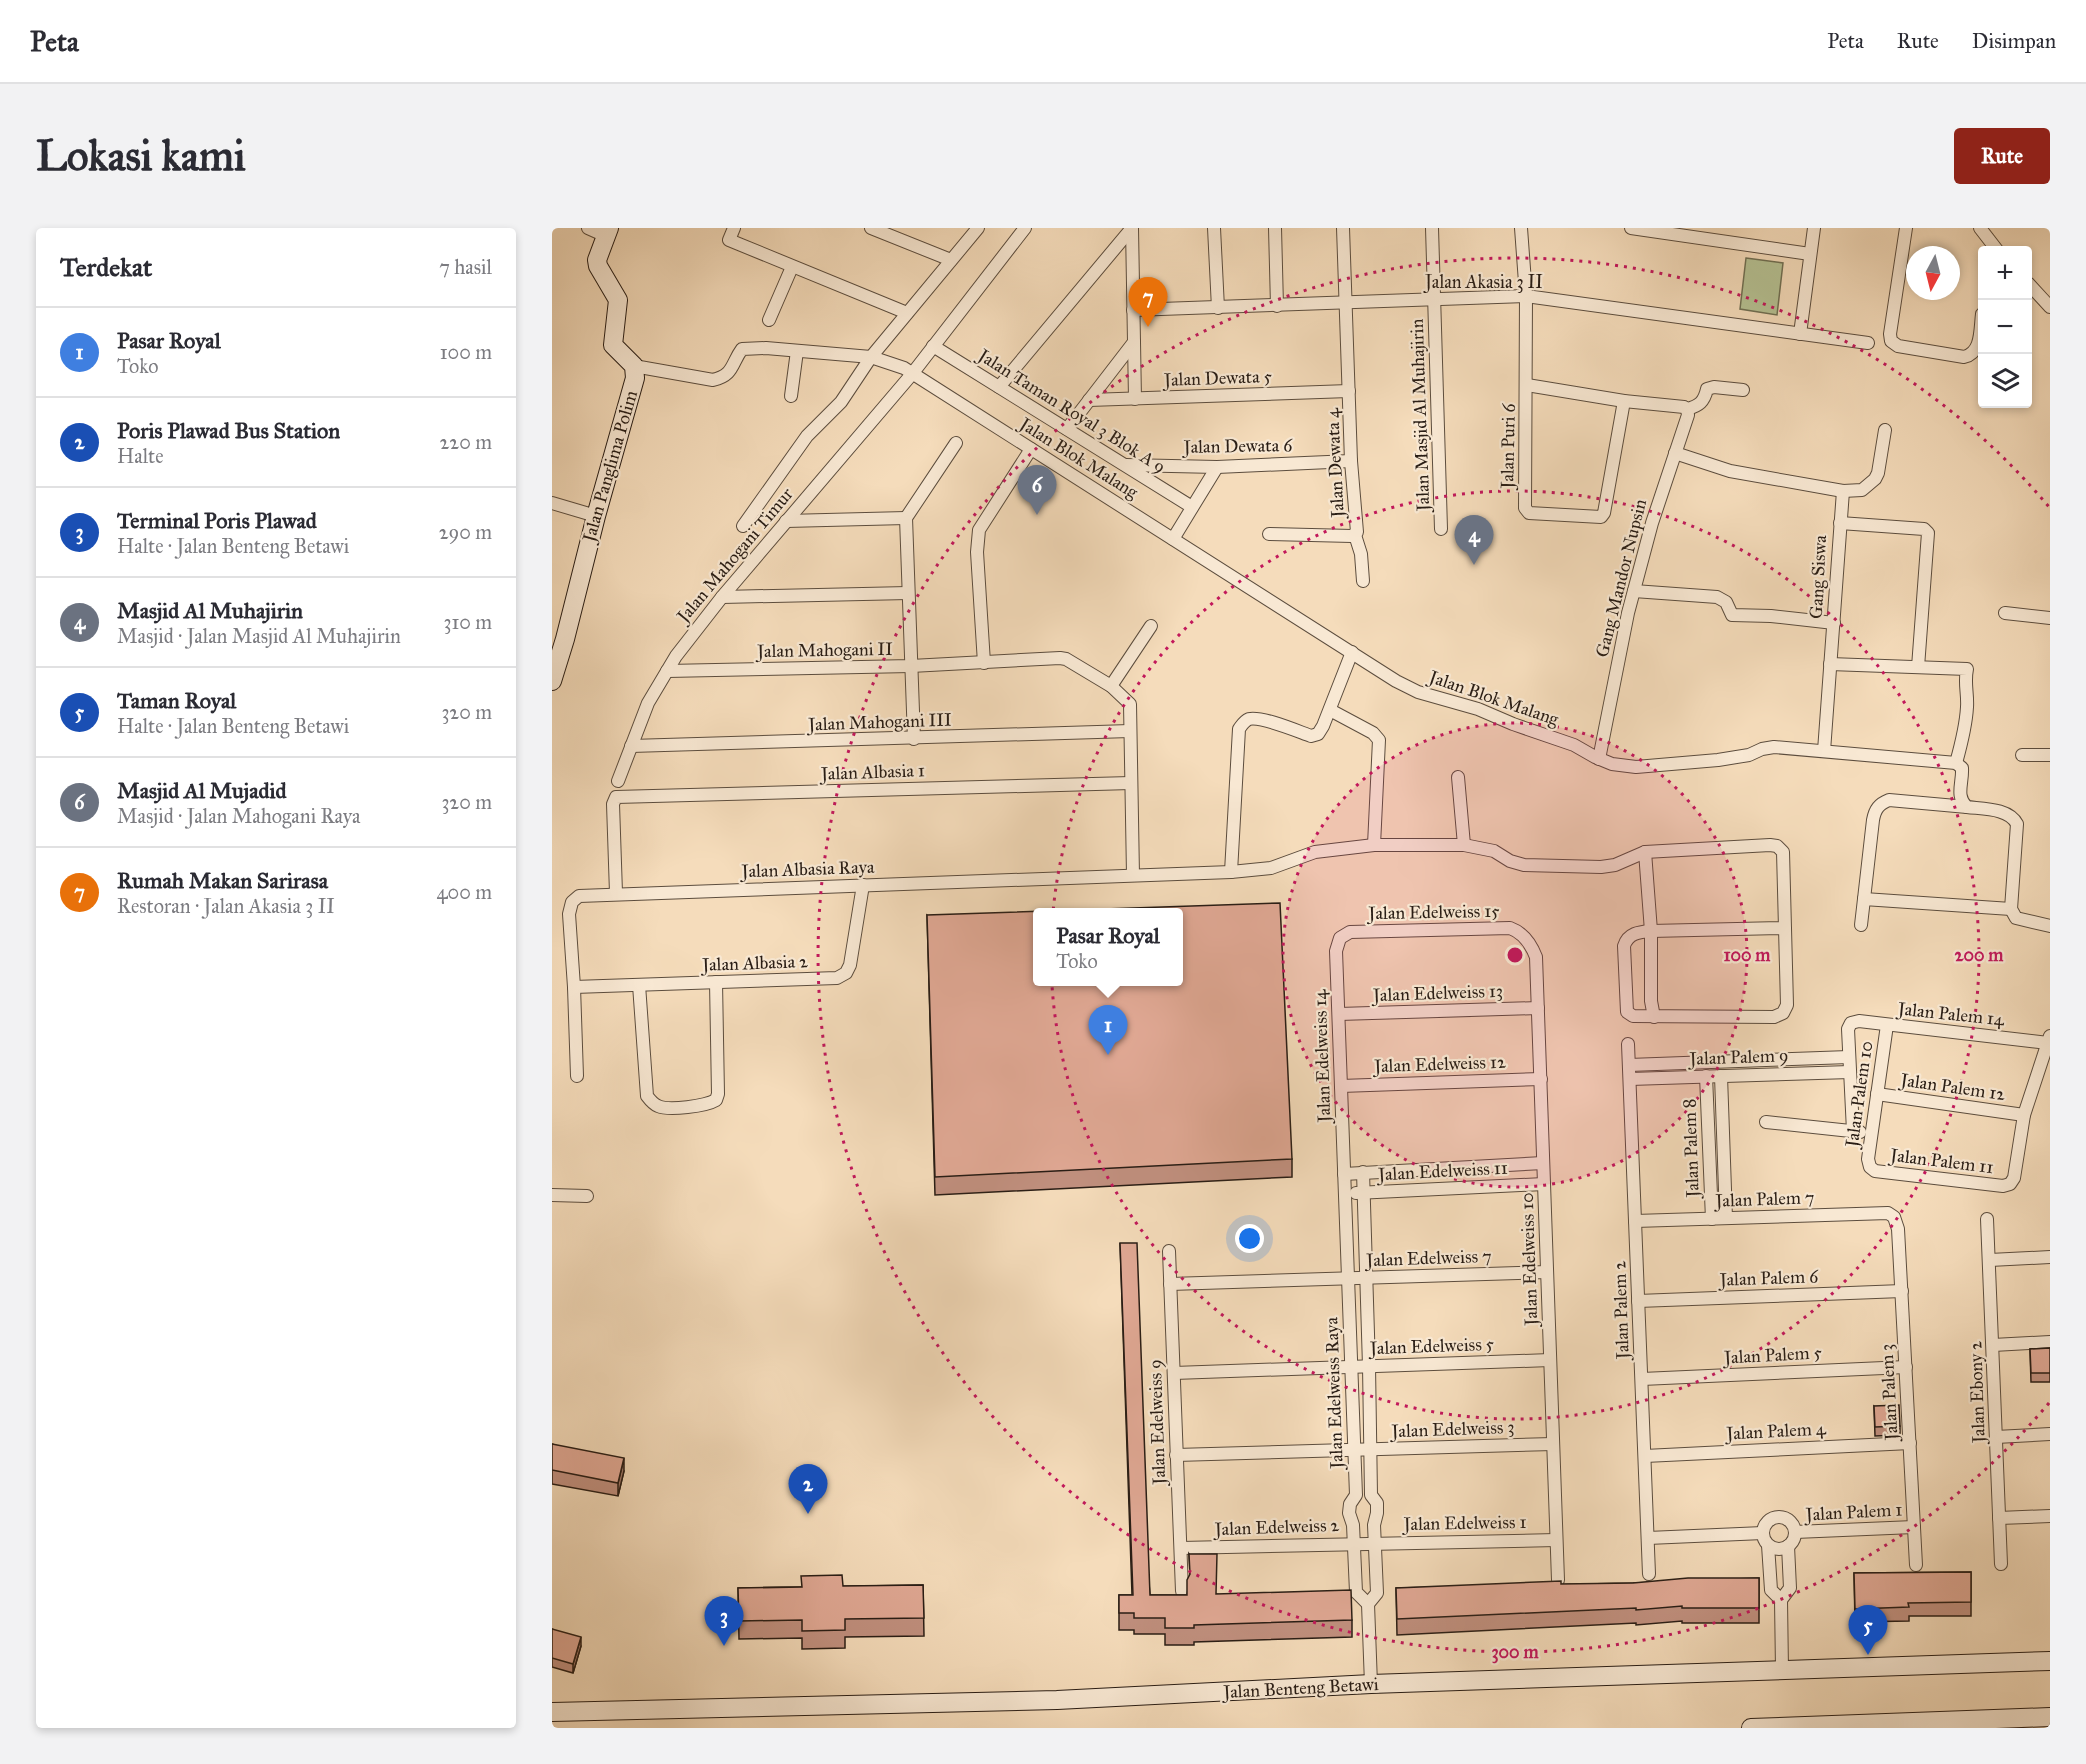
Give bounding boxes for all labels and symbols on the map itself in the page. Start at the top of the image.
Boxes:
north arrow [1906,246,1960,300]
street label: Jalan Akasia 3 II [1423,271,1543,294]
pin: 7 [1128,278,1168,327]
street label: Jalan Masjid Al Muhajirin [1406,318,1435,514]
street label: Jalan Taman Royal 3 Blok A 9 [972,343,1170,479]
street label: Jalan Dewata 5 [1162,365,1273,392]
street label: Jalan Panglima Polim [577,388,643,547]
street label: Jalan Puri 6 [1496,402,1521,491]
street label: Jalan Dewata 4 [1321,407,1350,520]
street label: Jalan Blok Malang [1014,412,1143,504]
street label: Jalan Dewata 6 [1181,434,1293,459]
pin: 6 [1018,466,1056,515]
street label: Jalan Mahogani Timur [671,483,799,629]
street label: Gang Mandor Nupsin [1591,496,1652,660]
pin: 4 [1454,516,1494,565]
street label: Gang Siswa [1805,534,1832,620]
street label: Jalan Mahogani II [755,638,893,663]
street label: Jalan Blok Malang [1424,665,1562,732]
street label: Jalan Mahogani III [806,708,952,737]
street label: Jalan Albasia 1 [819,759,925,786]
street label: Jalan Albasia Raya [739,856,875,883]
street label: Jalan Edelweiss 15 [1366,900,1500,925]
text: 100 m [1724,944,1771,966]
text: 200 m [1955,944,2004,966]
centre of rings [1505,945,1525,965]
street label: Jalan Albasia 2 [700,950,808,977]
street label: Jalan Edelweiss 13 [1371,980,1503,1007]
street label: Jalan Edelweiss 14 [1309,988,1336,1125]
street label: Jalan Palem 14 [1895,997,2006,1032]
pin: 1 [1088,1006,1128,1055]
street label: Jalan Palem 10 [1840,1040,1878,1151]
street label: Jalan Palem 9 [1687,1044,1789,1071]
street label: Jalan Edelweiss 12 [1372,1051,1506,1078]
street label: Jalan Palem 12 [1897,1068,2007,1106]
street label: Jalan Palem 8 [1678,1098,1705,1200]
street label: Jalan Palem 11 [1887,1144,1995,1179]
street label: Jalan Edelweiss 11 [1376,1157,1509,1186]
street label: Jalan Palem 7 [1713,1186,1815,1213]
street label: Jalan Edelweiss 10 [1516,1192,1543,1328]
your location [1235,1224,1264,1253]
street label: Jalan Edelweiss 7 [1364,1245,1492,1272]
street label: Jalan Palem 2 [1608,1260,1635,1362]
street label: Jalan Palem 6 [1717,1265,1819,1292]
street label: Jalan Edelweiss Raya [1320,1316,1349,1471]
street label: Jalan Edelweiss 5 [1368,1333,1495,1360]
street label: Jalan Palem 5 [1722,1341,1823,1370]
street label: Jalan Ebony 2 [1964,1341,1991,1445]
street label: Jalan Palem 3 [1875,1343,1904,1443]
street label: Jalan Edelweiss 9 [1144,1359,1171,1487]
street label: Jalan Edelweiss 3 [1389,1416,1515,1443]
street label: Jalan Palem 4 [1724,1417,1827,1446]
pin: 2 [788,1464,828,1514]
street label: Jalan Palem 1 [1803,1498,1903,1527]
street label: Jalan Edelweiss 1 [1401,1511,1527,1536]
street label: Jalan Edelweiss 2 [1212,1514,1340,1541]
pin: 3 [704,1596,744,1646]
pin: 5 [1848,1606,1888,1655]
text: 300 m [1491,1641,1539,1664]
street label: Jalan Benteng Betawi [1221,1673,1379,1704]

